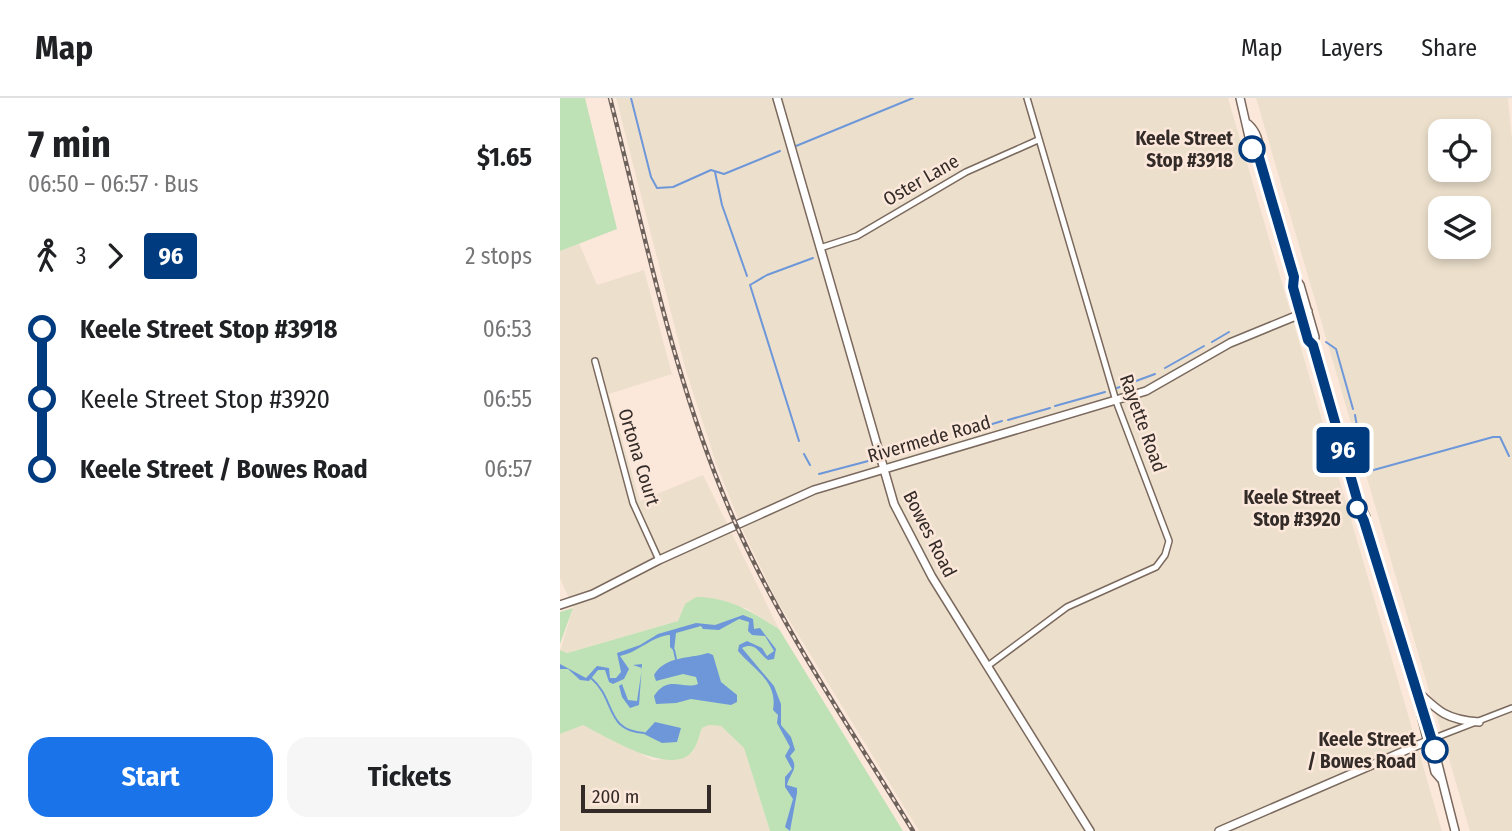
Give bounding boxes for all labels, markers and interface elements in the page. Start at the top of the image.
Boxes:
text: Map [35,28,93,68]
text: Map [1241,34,1283,62]
text: Layers [1321,34,1383,62]
text: Share [1421,34,1477,62]
map controls [1428,119,1491,259]
button: locate [1428,119,1491,182]
text: 7 min [28,121,111,167]
place label: Keele Street Stop #3918 [1135,127,1233,172]
marker: Keele Street Stop #3918 [1239,136,1265,162]
text: $1.65 [477,142,532,173]
street label: Oster Lane [879,149,963,211]
text: 06:50 – 06:57 · Bus [28,170,198,198]
button: layers [1428,196,1491,259]
icon: walk [28,237,66,275]
icon: forward [96,237,134,275]
text: 3 [76,242,86,270]
text: 96 [158,242,183,270]
text: 2 stops [465,242,532,270]
text: Keele Street Stop #3918 [80,314,337,345]
text: 06:53 [483,315,532,343]
street label: Rayette Road [1115,371,1171,475]
text: Keele Street Stop #3920 [80,384,330,415]
text: 06:55 [483,385,532,413]
street label: Ortona Court [613,406,665,509]
street label: Rivermede Road [865,410,993,468]
line badge: 96 [1312,427,1374,473]
text: 96 [1331,436,1355,464]
text: Keele Street / Bowes Road [80,454,368,485]
text: 06:57 [484,455,532,483]
place label: Keele Street Stop #3920 [1243,486,1341,531]
street label: Bowes Road [898,487,962,581]
marker: Keele Street Stop #3920 [1347,498,1367,518]
place label: Keele Street / Bowes Road [1307,728,1416,773]
button: Start [28,737,273,817]
button: Tickets [287,737,532,817]
marker: Keele Street / Bowes Road [1422,737,1448,763]
scale bar [581,782,710,814]
text: 200 m [592,785,639,808]

